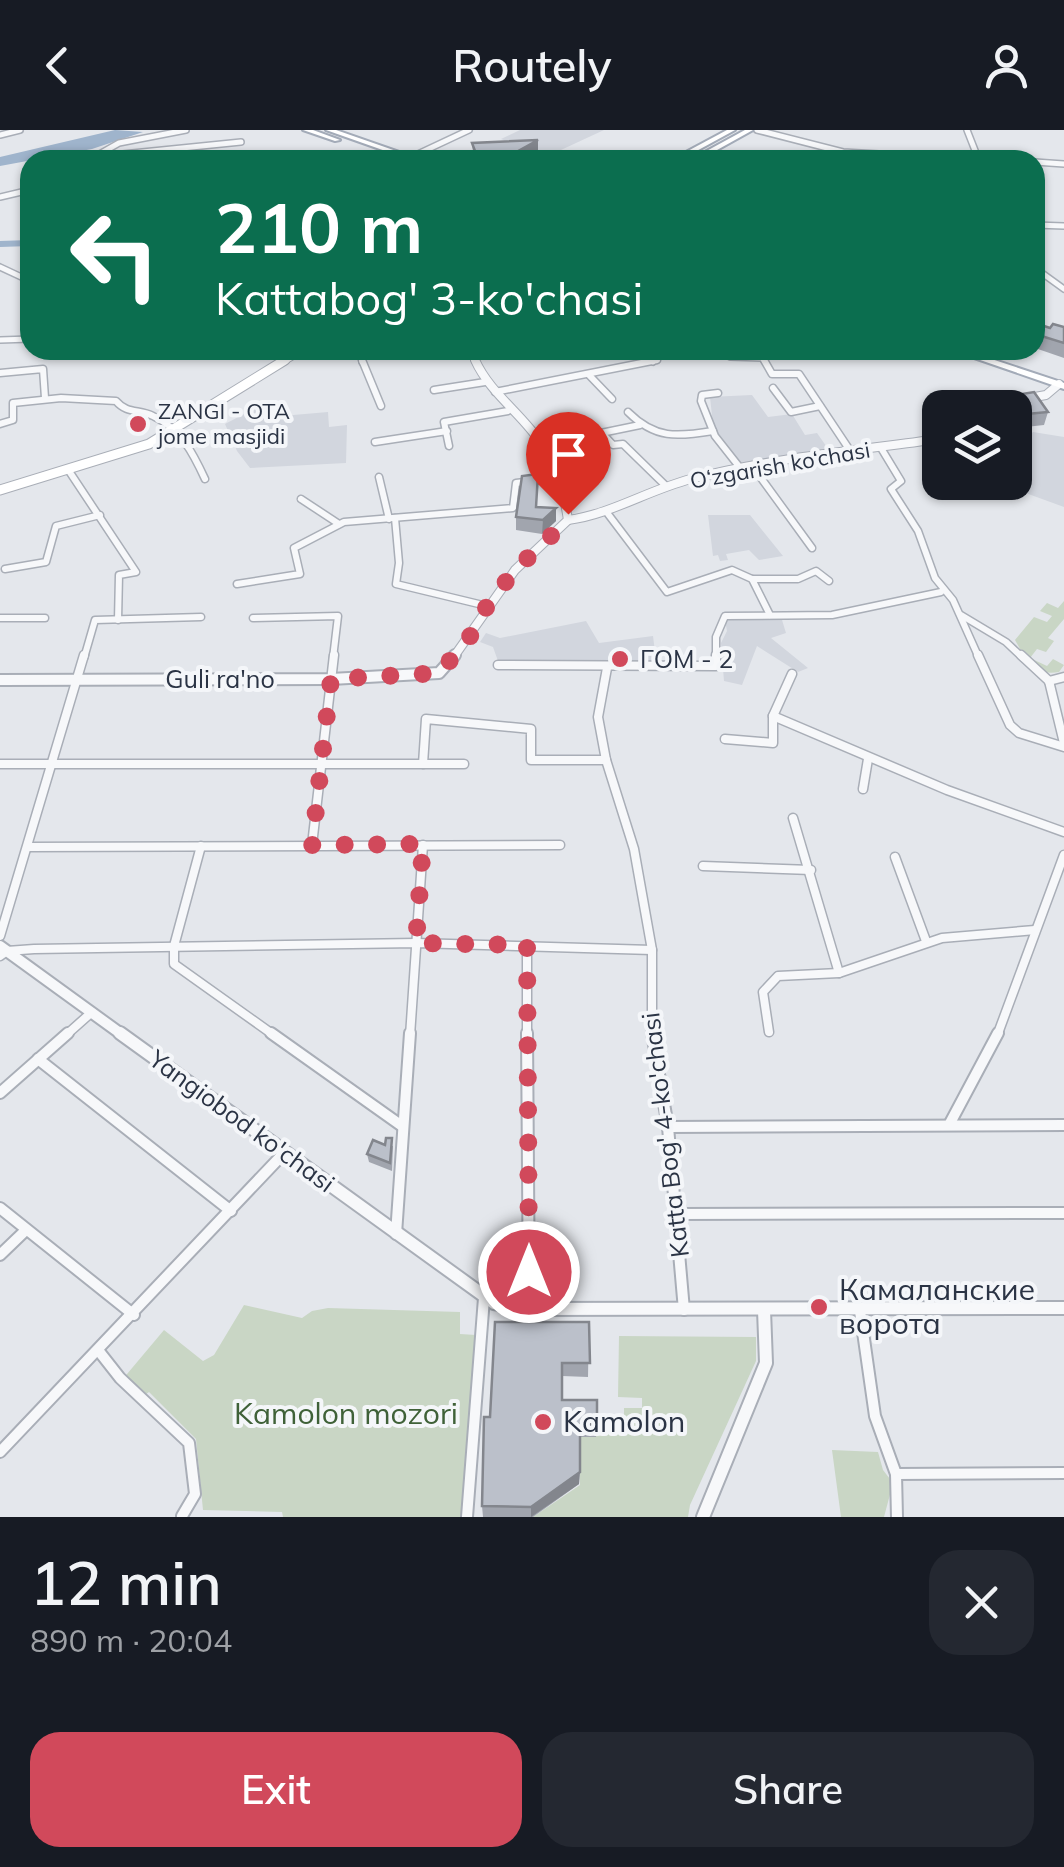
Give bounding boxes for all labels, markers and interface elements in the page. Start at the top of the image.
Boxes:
text: Routely [452,37,612,93]
icon: back [30,38,85,93]
icon: person [979,38,1034,93]
text: 210 m [215,183,423,271]
icon: left [50,190,180,320]
text: Kattabog' 3-ko'chasi [215,270,643,326]
map controls [922,390,1032,500]
button: layers [922,390,1032,500]
place label: ZANGI - OTA jome masjidi [156,397,290,450]
pin [526,412,611,515]
marker: ZANGI - OTA jome masjidi [127,413,149,435]
icon: arrive [541,427,596,482]
street label: O‘zgarish ko‘chasi [688,435,872,495]
place label: ГОМ - 2 [640,643,733,674]
marker: ГОМ - 2 [609,648,631,670]
street label: Guli ra'no [165,663,275,694]
street label: Katta Bog' 4-ko'chasi [634,1011,695,1259]
street label: Yangiobod ko'chasi [143,1042,341,1198]
position arrow [477,1220,581,1324]
place label: Камаланские ворота [839,1270,1035,1342]
marker: Камаланские ворота [808,1296,830,1318]
park label: Kamolon mozori [234,1394,458,1432]
place label: Kamolon [563,1402,685,1440]
marker: Kamolon [532,1411,554,1433]
text: 12 min [30,1545,222,1620]
button: close [929,1550,1034,1655]
text: 890 m · 20:04 [30,1620,232,1660]
button: Exit [30,1732,522,1847]
button: Share [542,1732,1034,1847]

